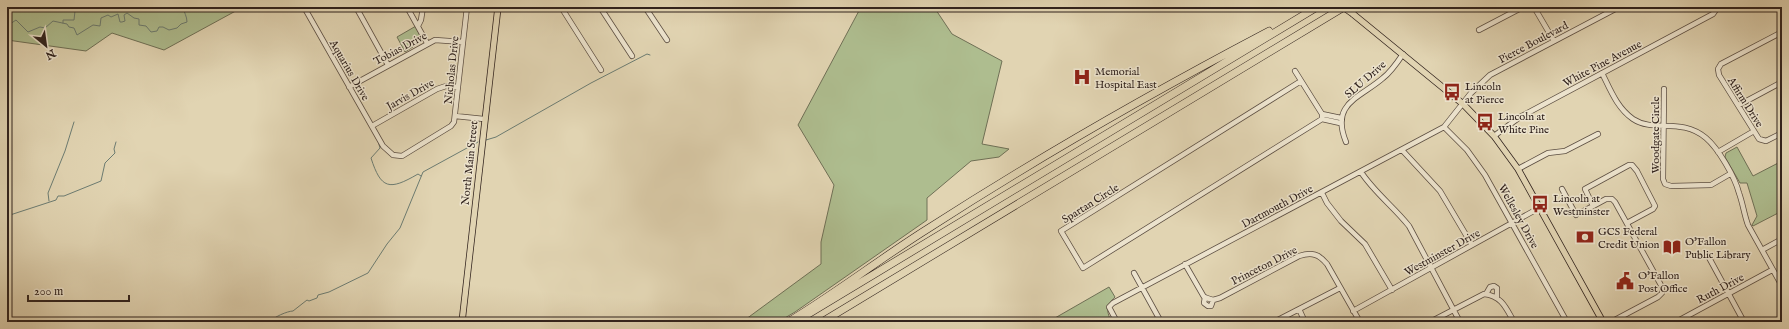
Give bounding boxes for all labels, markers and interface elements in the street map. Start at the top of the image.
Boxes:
street label: Pierce Boulevard [1496,19,1571,67]
north arrow [26,26,66,66]
street label: Tobias Drive [371,29,430,69]
street label: Nicholas Drive [441,35,463,105]
street label: Aquarius Drive [326,37,372,103]
street label: White Pine Avenue [1561,37,1644,91]
text: N [42,45,59,63]
street label: SLU Drive [1342,58,1389,102]
place label: Memorial Hospital East [1095,65,1157,92]
hospital icon: Memorial Hospital East [1072,67,1092,87]
street label: Affirm Drive [1724,74,1766,130]
street label: Jarvis Drive [382,76,437,115]
place label: Lincoln at Pierce [1465,80,1504,107]
bus stop icon: Lincoln at Pierce [1442,82,1462,102]
street label: Woodgate Circle [1649,96,1663,174]
place label: Lincoln at White Pine [1498,110,1549,137]
bus stop icon: Lincoln at White Pine [1475,112,1495,132]
street label: North Main Street [459,120,481,206]
street label: Spartan Circle [1059,181,1122,227]
street label: Dartmouth Drive [1239,182,1316,232]
street label: Wellesley Drive [1495,182,1542,251]
place label: Lincoln at Westminster [1553,192,1610,219]
bus stop icon: Lincoln at Westminster [1530,194,1550,214]
place label: GCS Federal Credit Union [1598,225,1660,252]
street label: Westminster Drive [1402,226,1483,280]
bank icon: GCS Federal Credit Union [1575,227,1595,247]
place label: O'Fallon Public Library [1685,235,1751,262]
library icon: O'Fallon Public Library [1662,237,1682,257]
street label: Princeton Drive [1229,243,1300,289]
place label: O'Fallon Post Office [1638,269,1688,296]
public building icon: O'Fallon Post Office [1615,271,1635,291]
street label: Ruth Drive [1694,271,1747,307]
scale bar [28,277,129,303]
text: 200 m [34,284,63,299]

